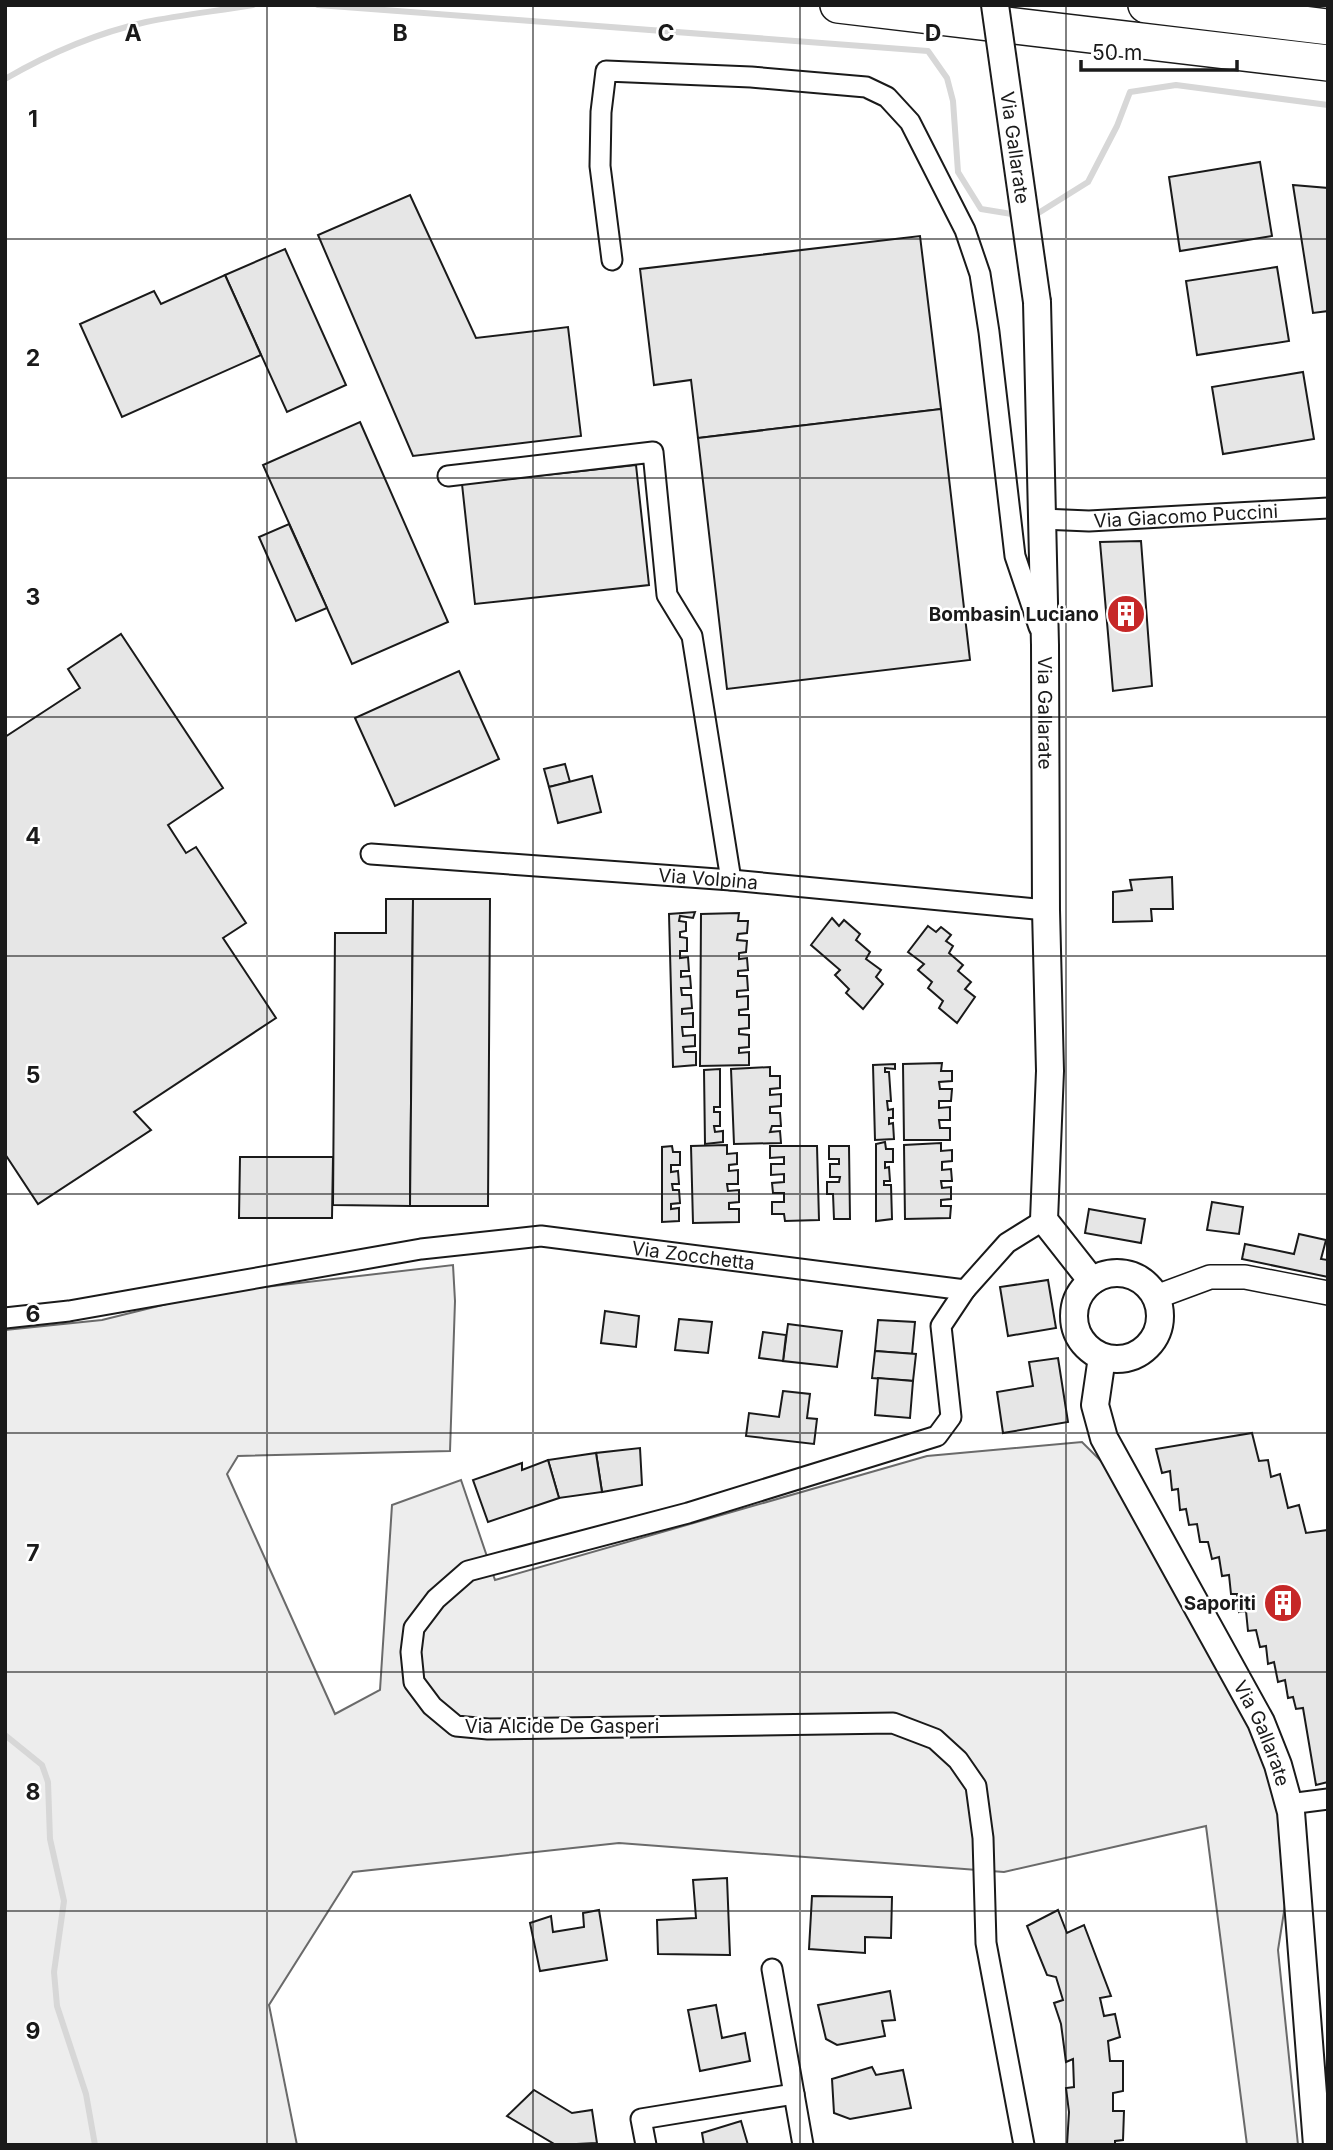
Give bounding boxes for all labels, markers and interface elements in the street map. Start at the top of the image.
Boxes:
text: A [124,19,142,47]
text: B [392,19,408,47]
text: C [657,19,675,47]
text: D [925,19,941,47]
scale bar [1081,28,1237,72]
text: 50 m [1092,40,1142,65]
street label: Via Gallarate [996,90,1034,205]
text: 1 [28,105,38,133]
text: 2 [26,344,40,372]
street label: Via Giacomo Puccini [1093,499,1279,532]
text: 3 [26,583,40,611]
building icon: Bombasin Luciano [1105,593,1147,635]
place label: Bombasin Luciano [929,603,1099,626]
street label: Via Gallarate [1034,656,1057,770]
text: 4 [25,822,41,850]
street label: Via Volpina [657,863,759,894]
text: 5 [26,1061,40,1089]
street label: Via Zocchetta [630,1236,756,1275]
text: 6 [26,1300,40,1328]
text: 7 [26,1539,40,1567]
building icon: Saporiti [1262,1582,1304,1624]
place label: Saporiti [1184,1592,1256,1615]
street label: Via Gallarate [1229,1676,1295,1789]
street label: Via Alcide De Gasperi [465,1715,659,1738]
text: 8 [26,1778,40,1806]
text: 9 [26,2017,40,2045]

